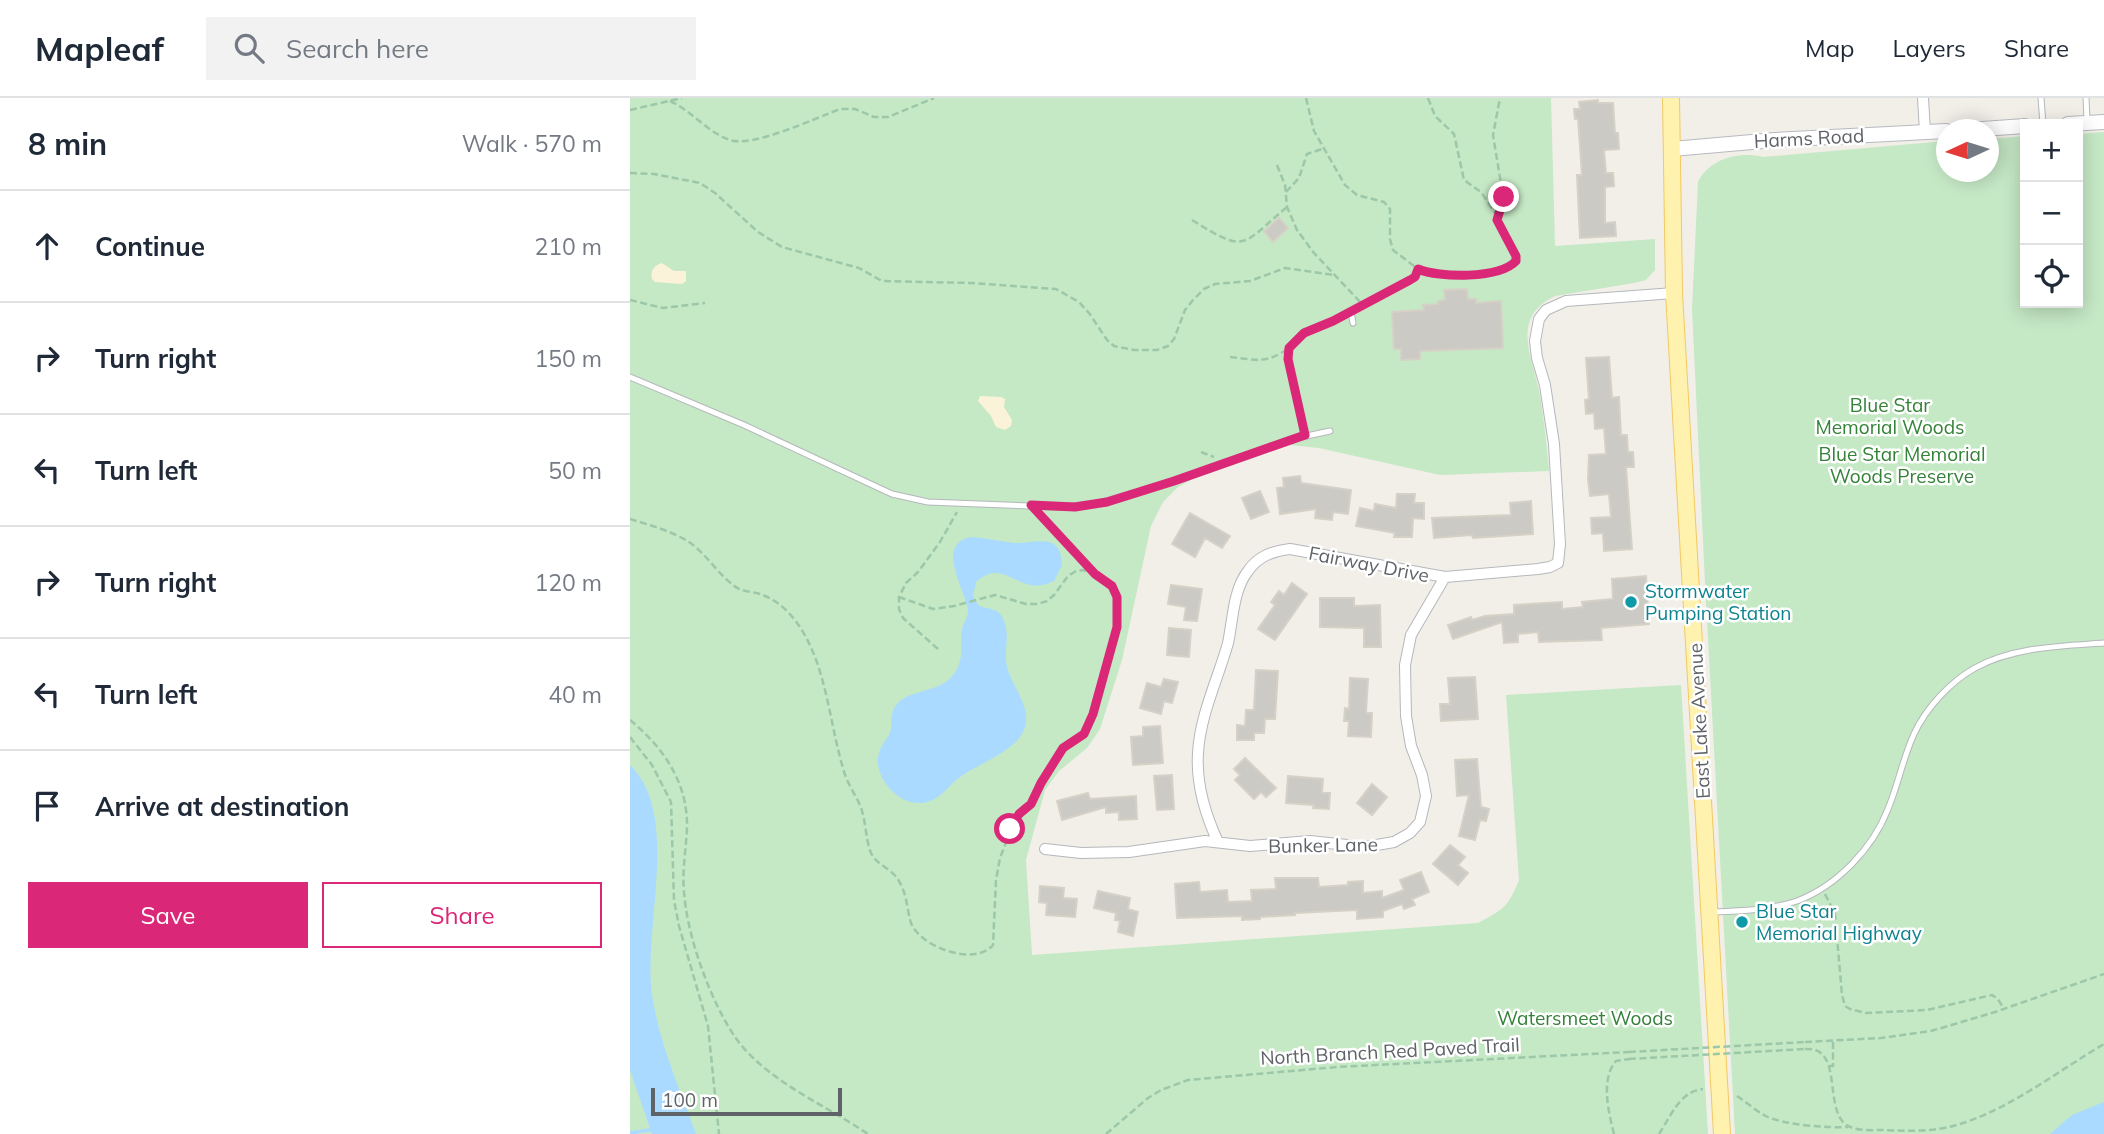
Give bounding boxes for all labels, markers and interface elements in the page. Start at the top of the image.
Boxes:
search box [206,17,696,80]
text: Mapleaf [35,28,164,69]
icon: search [230,29,268,67]
text: Search here [286,32,429,65]
text: Map [1805,33,1854,63]
text: Layers [1892,33,1966,63]
text: Share [2004,33,2069,63]
north arrow [1936,119,1999,182]
map controls [2020,119,2083,308]
button: + [2020,119,2083,182]
street label: Harms Road [1753,123,1865,153]
text: 8 min [28,125,107,163]
text: Walk · 570 m [462,129,602,158]
route end [1488,181,1519,212]
button: − [2020,182,2083,245]
icon: ahead [28,227,66,265]
text: Continue [95,230,205,263]
text: 210 m [534,232,602,261]
button: locate [2020,245,2083,308]
icon: right [28,339,66,377]
text: Turn right [95,342,216,375]
text: 150 m [534,344,602,373]
park label: Blue Star Memorial Woods [1815,393,1965,439]
park label: Blue Star Memorial Woods Preserve [1819,442,1985,488]
icon: left [28,451,66,489]
text: Turn left [95,454,197,487]
text: 50 m [548,456,602,485]
street label: Fairway Drive [1307,541,1431,587]
icon: right [28,563,66,601]
text: Turn right [95,566,216,599]
text: 120 m [534,568,602,597]
place label: Stormwater Pumping Station [1645,579,1791,625]
marker: Stormwater Pumping Station [1623,594,1639,610]
street label: East Lake Avenue [1683,642,1715,800]
icon: left [28,675,66,713]
text: Turn left [95,678,197,711]
text: 40 m [548,680,602,709]
icon: arrive [28,787,66,825]
text: Arrive at destination [95,790,350,823]
route start [994,813,1025,844]
street label: Bunker Lane [1268,832,1378,858]
button: Save [28,882,308,948]
button: Share [322,882,602,948]
place label: Blue Star Memorial Highway [1756,899,1922,945]
marker: Blue Star Memorial Highway [1734,914,1750,930]
park label: Watersmeet Woods [1497,1006,1673,1030]
street label: North Branch Red Paved Trail [1260,1032,1520,1070]
scale bar [651,1085,842,1117]
text: 100 m [662,1088,718,1112]

